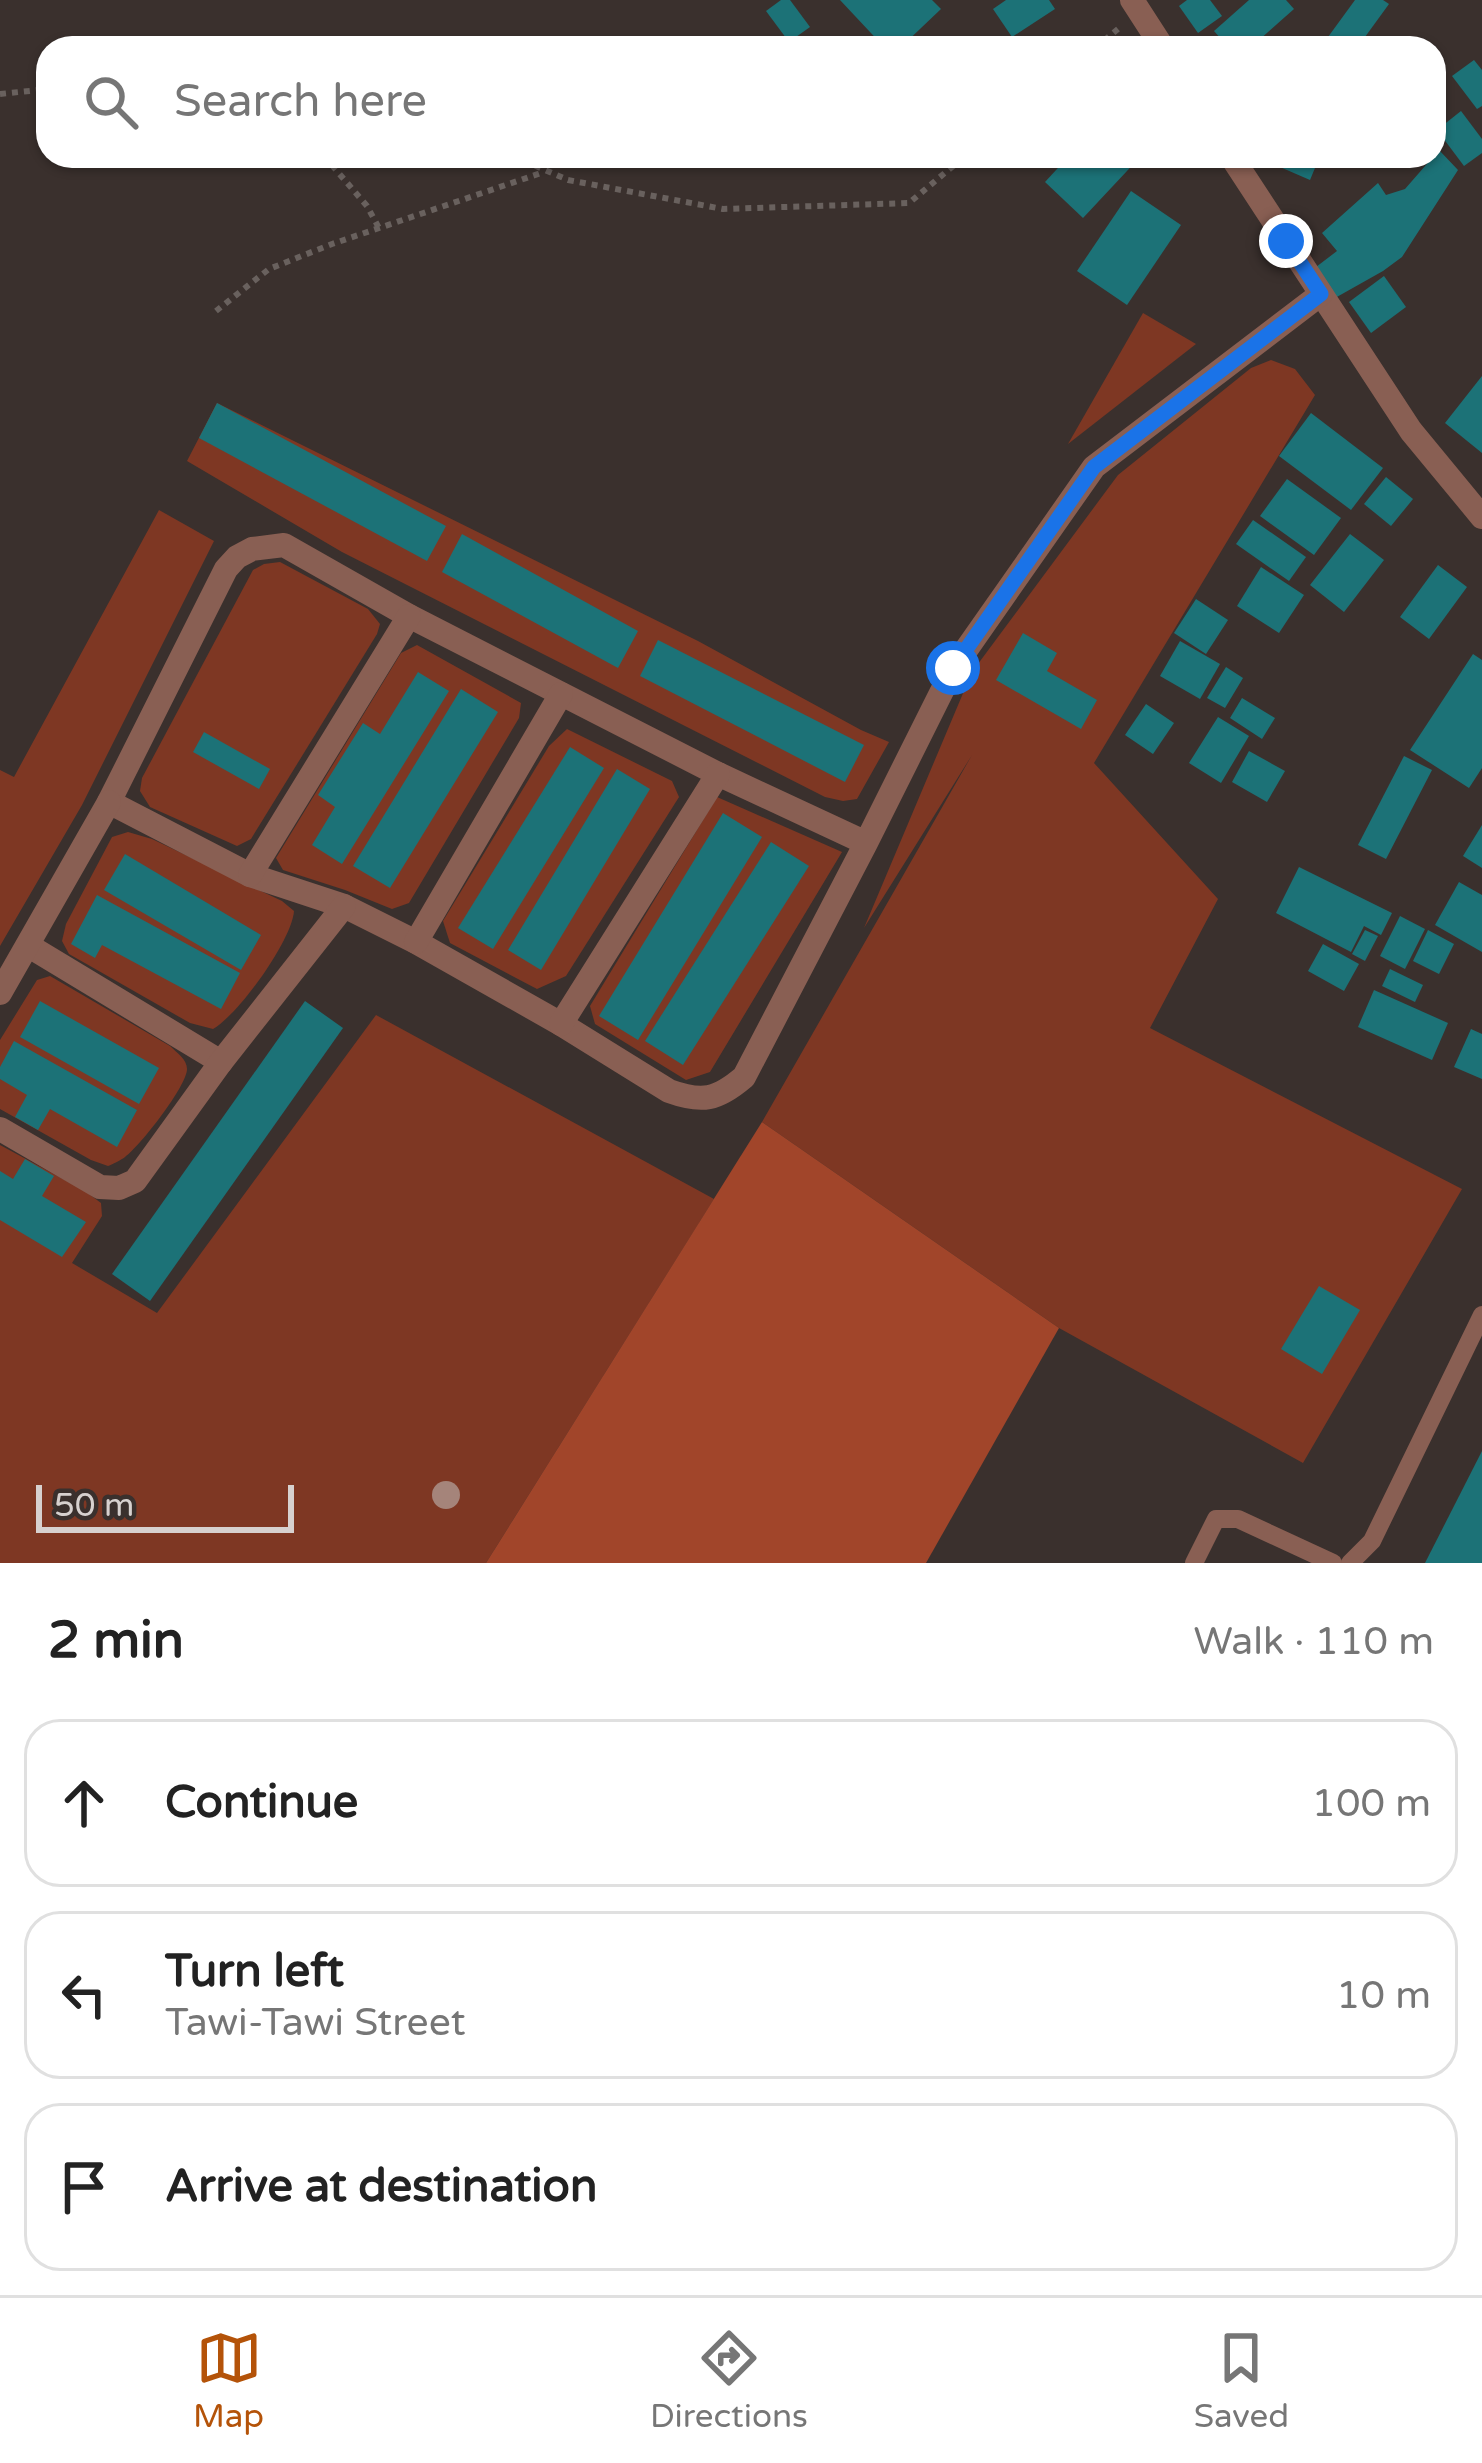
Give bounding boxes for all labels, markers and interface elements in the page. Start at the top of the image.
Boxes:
search box [36,36,1446,168]
icon: search [78,69,144,135]
text: Search here [174,75,427,129]
route end [1259,214,1313,268]
route start [926,641,980,695]
scale bar [36,1479,294,1532]
text: 50 m [54,1486,134,1525]
text: 2 min [48,1610,184,1672]
text: Walk · 110 m [1193,1618,1434,1665]
icon: ahead [51,1770,117,1836]
text: Continue [165,1776,358,1830]
text: 100 m [1312,1780,1431,1827]
text: Turn left [165,1945,344,1999]
icon: left [51,1962,117,2028]
text: 10 m [1336,1972,1431,2019]
text: Tawi-Tawi Street [165,1999,466,2046]
icon: arrive [51,2154,117,2220]
text: Arrive at destination [165,2160,597,2214]
tab: Map [193,2325,264,2436]
tab: Directions [650,2325,808,2436]
tab: Saved [1194,2325,1289,2436]

